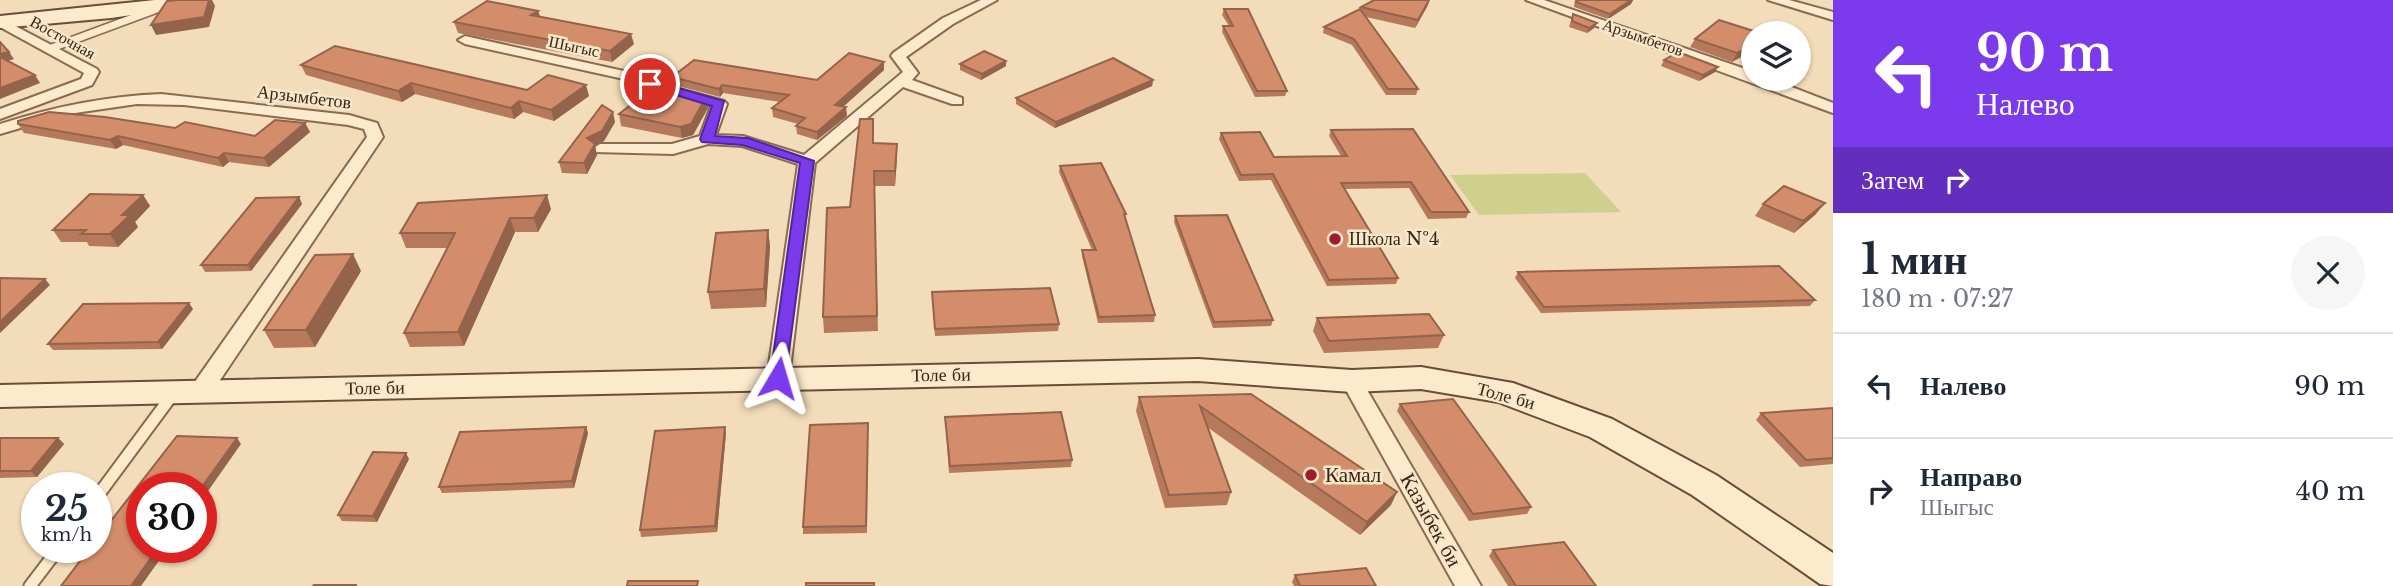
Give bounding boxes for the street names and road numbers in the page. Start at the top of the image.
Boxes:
street label: Восточная [27,11,100,63]
street label: Арзымбетов [1600,14,1687,60]
street label: Шыгыс [547,31,601,61]
street label: Арзымбетов [256,80,352,114]
street label: Толе би [911,363,971,387]
street label: Толе би [345,376,405,400]
street label: Толе би [1474,378,1538,414]
street label: Казыбек би [1395,469,1467,571]

